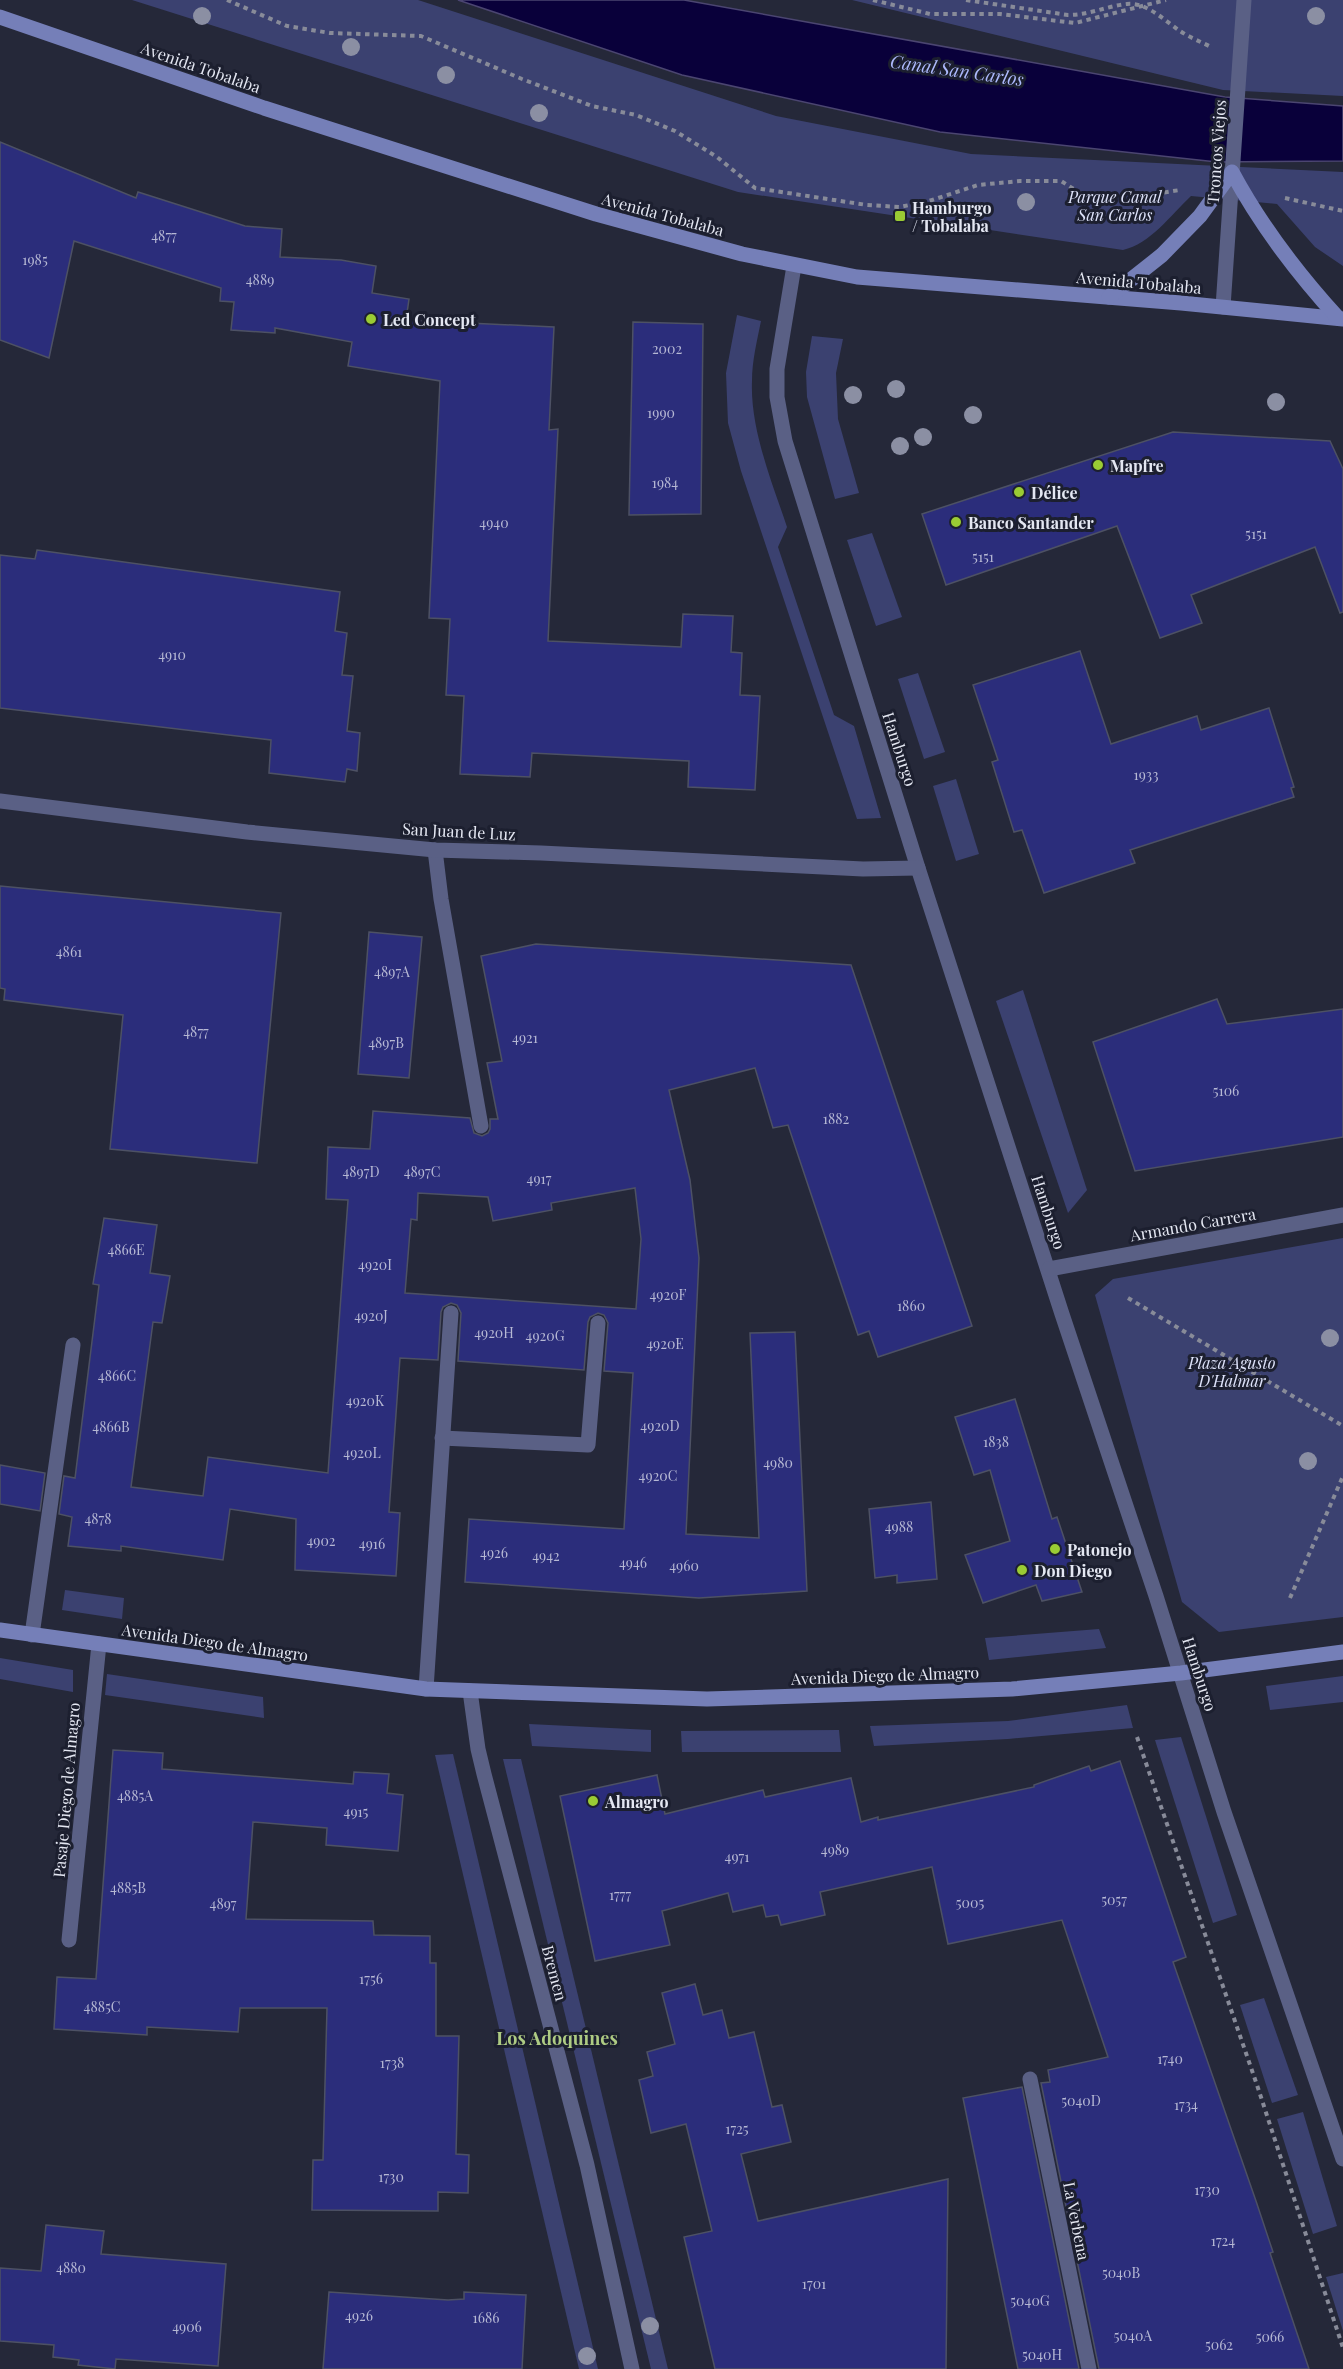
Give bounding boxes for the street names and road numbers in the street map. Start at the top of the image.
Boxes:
street label: Avenida Tobalaba [137,36,264,97]
street label: Troncos Viejos [1202,99,1230,205]
street label: Avenida Tobalaba [599,187,726,240]
street label: Avenida Tobalaba [1075,266,1202,298]
street label: Hamburgo [878,709,922,789]
street label: San Juan de Luz [402,818,517,844]
street label: Hamburgo [1027,1172,1071,1252]
street label: Armando Carrera [1128,1203,1257,1246]
street label: Avenida Diego de Almagro [119,1618,310,1666]
street label: Hamburgo [1178,1634,1222,1714]
street label: Avenida Diego de Almagro [790,1661,980,1689]
street label: Pasaje Diego de Almagro [48,1701,84,1878]
street label: Bremen [538,1943,573,2004]
street label: La Verbena [1059,2180,1095,2262]

